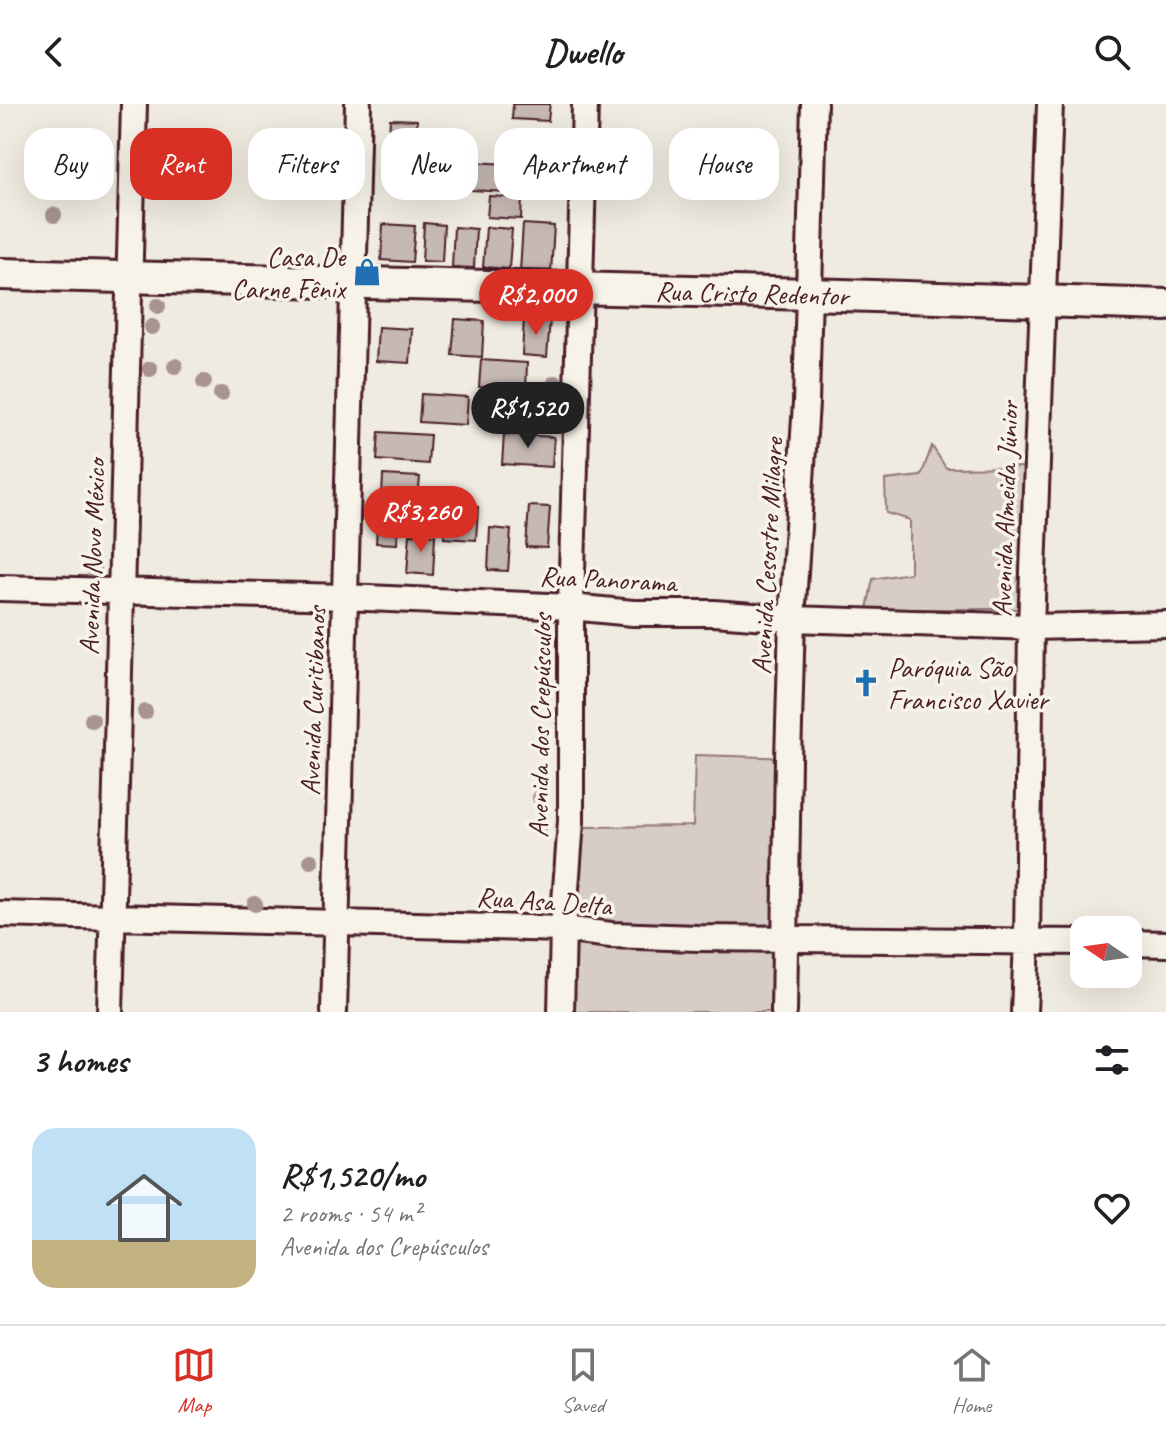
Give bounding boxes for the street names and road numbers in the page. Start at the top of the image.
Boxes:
street label: Rua Cristo Redentor [655,273,852,313]
street label: Avenida Almeida Júnior [984,399,1026,617]
street label: Avenida Cesostre Milagre [743,435,791,675]
street label: Avenida Novo México [71,455,113,656]
street label: Rua Panorama [539,558,680,600]
street label: Avenida Curitibanos [292,604,334,796]
street label: Avenida dos Crepúsculos [521,611,559,838]
street label: Rua Asa Delta [475,879,614,923]

